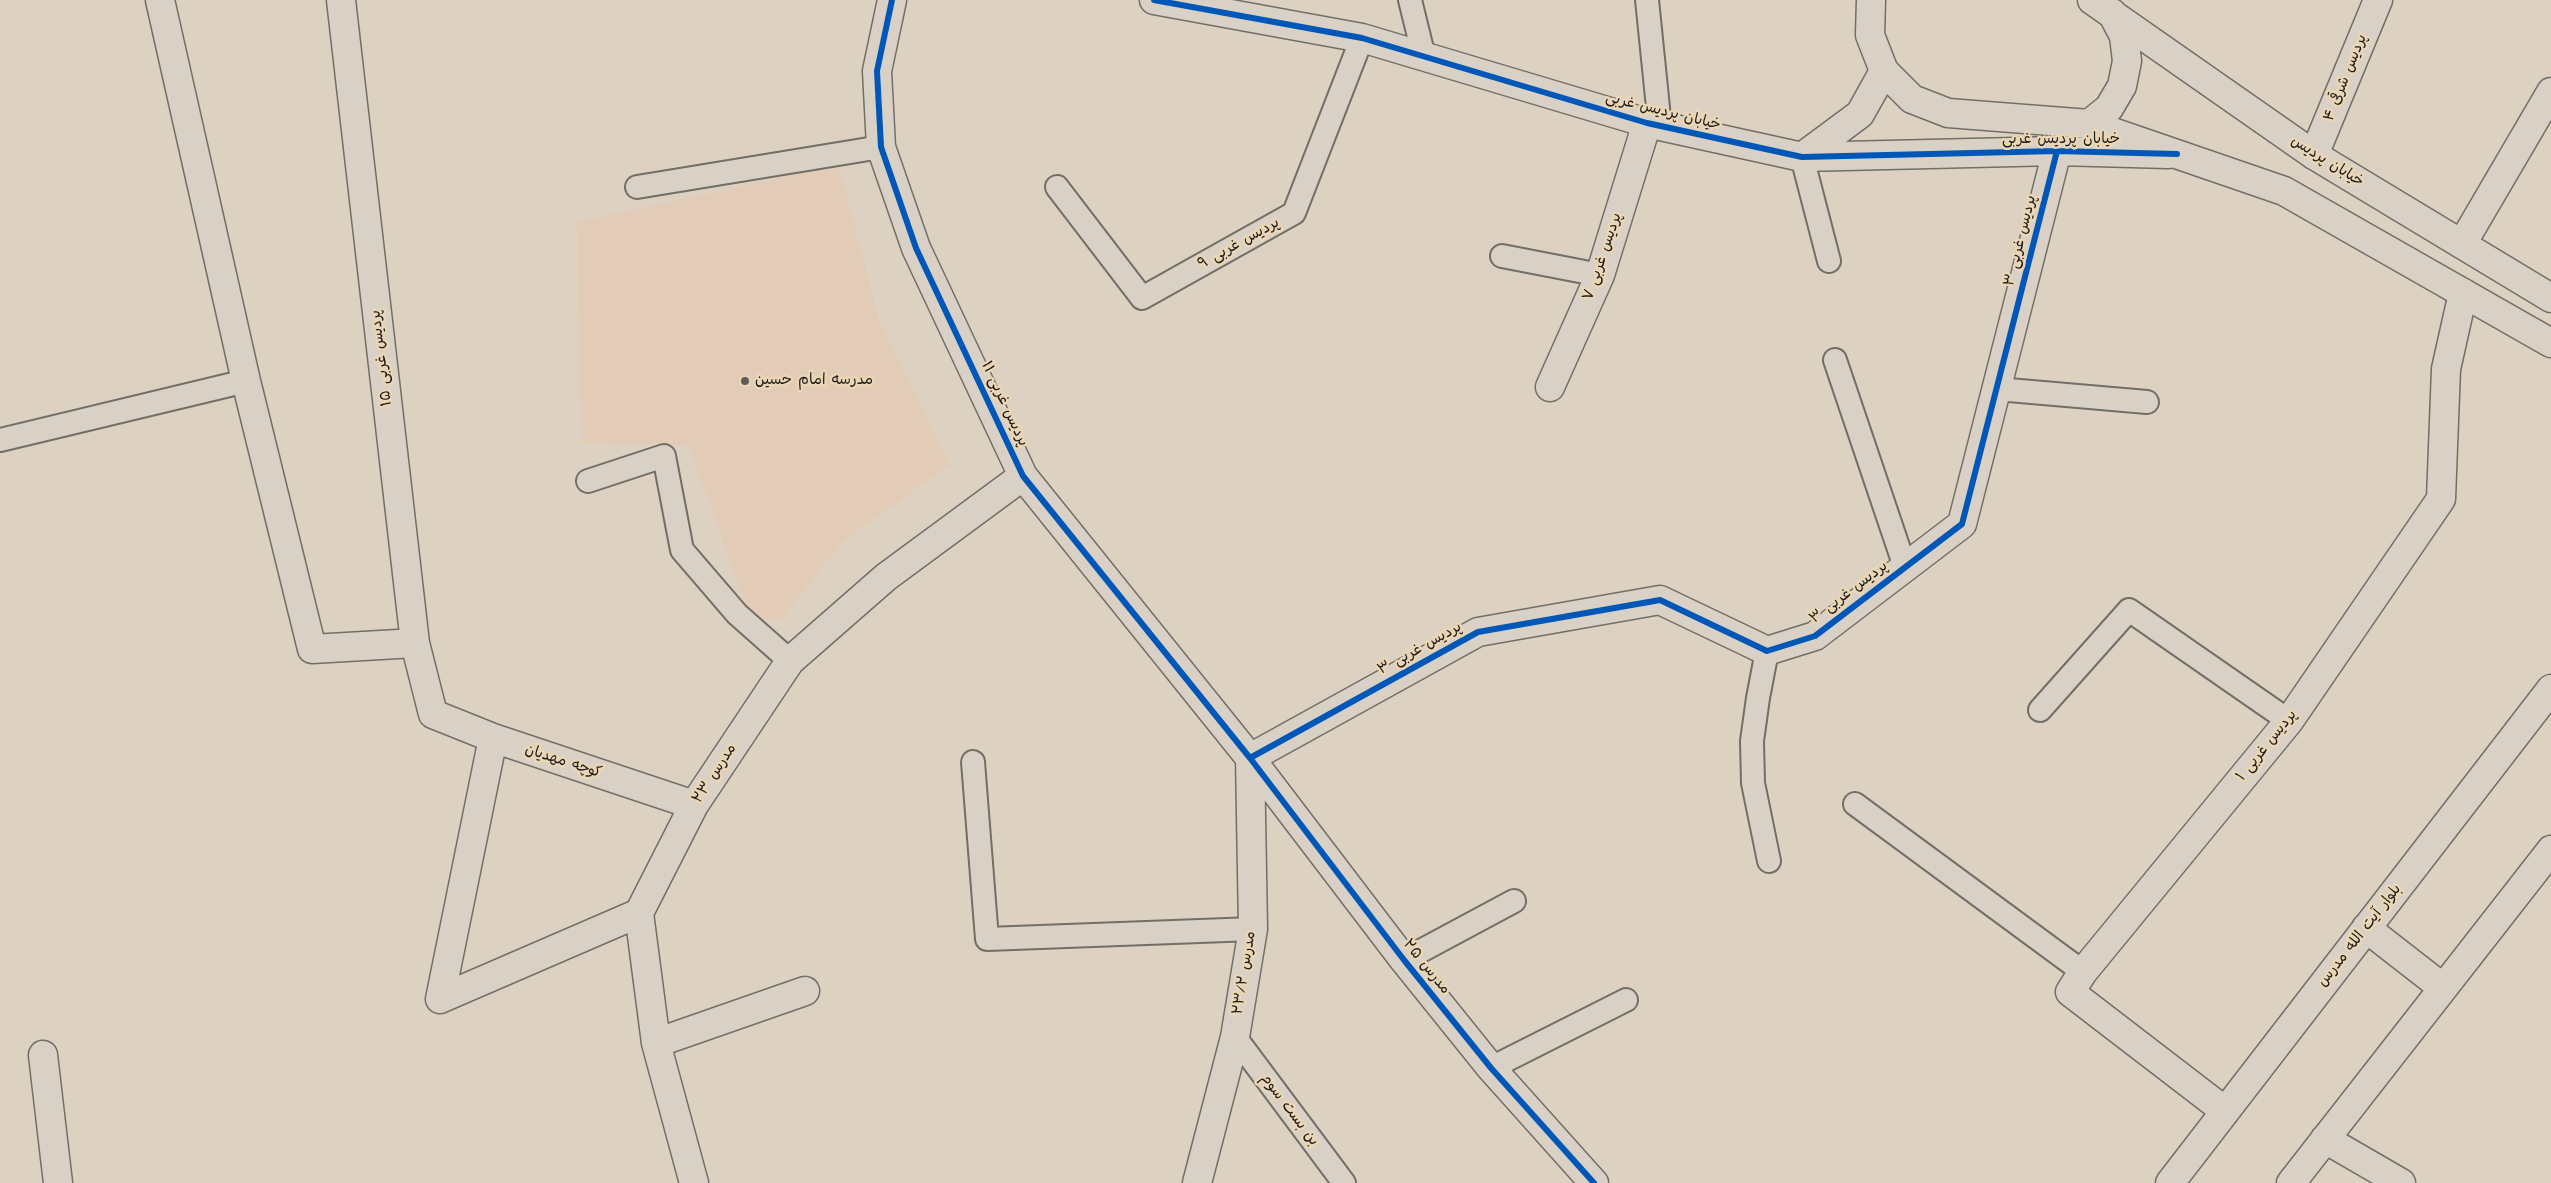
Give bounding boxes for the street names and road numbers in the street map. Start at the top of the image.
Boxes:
street label: پردیس شرقی ۴ [2320,32,2372,124]
street label: خیابان پردیس غربی [1604,89,1722,135]
street label: خیابان پردیس غربی [2002,131,2120,149]
street label: خیابان پردیس [2287,132,2367,192]
street label: پردیس غربی ۳ [2001,194,2041,288]
street label: پردیس غربی ۷ [1580,211,1626,303]
street label: پردیس غربی ۹ [1195,214,1283,274]
street label: پردیس غربی ۱۵ [367,309,397,407]
street label: پردیس غربی ۱۱ [976,359,1032,449]
street label: پردیس غربی ۳ [1806,558,1892,628]
street label: پردیس غربی ۳ [1375,619,1465,679]
street label: پردیس غربی ۱ [2233,707,2301,785]
street label: کوچه مهدیان [522,741,604,783]
street label: مدرس ۲۳ [689,741,741,807]
street label: بلوار آیت الله مدرس [2314,881,2406,991]
street label: مدرس ۲۳/۲ [1230,930,1260,1016]
street label: مدرس ۲۵ [1398,936,1454,998]
street label: بن بست سوم [1256,1070,1322,1150]

